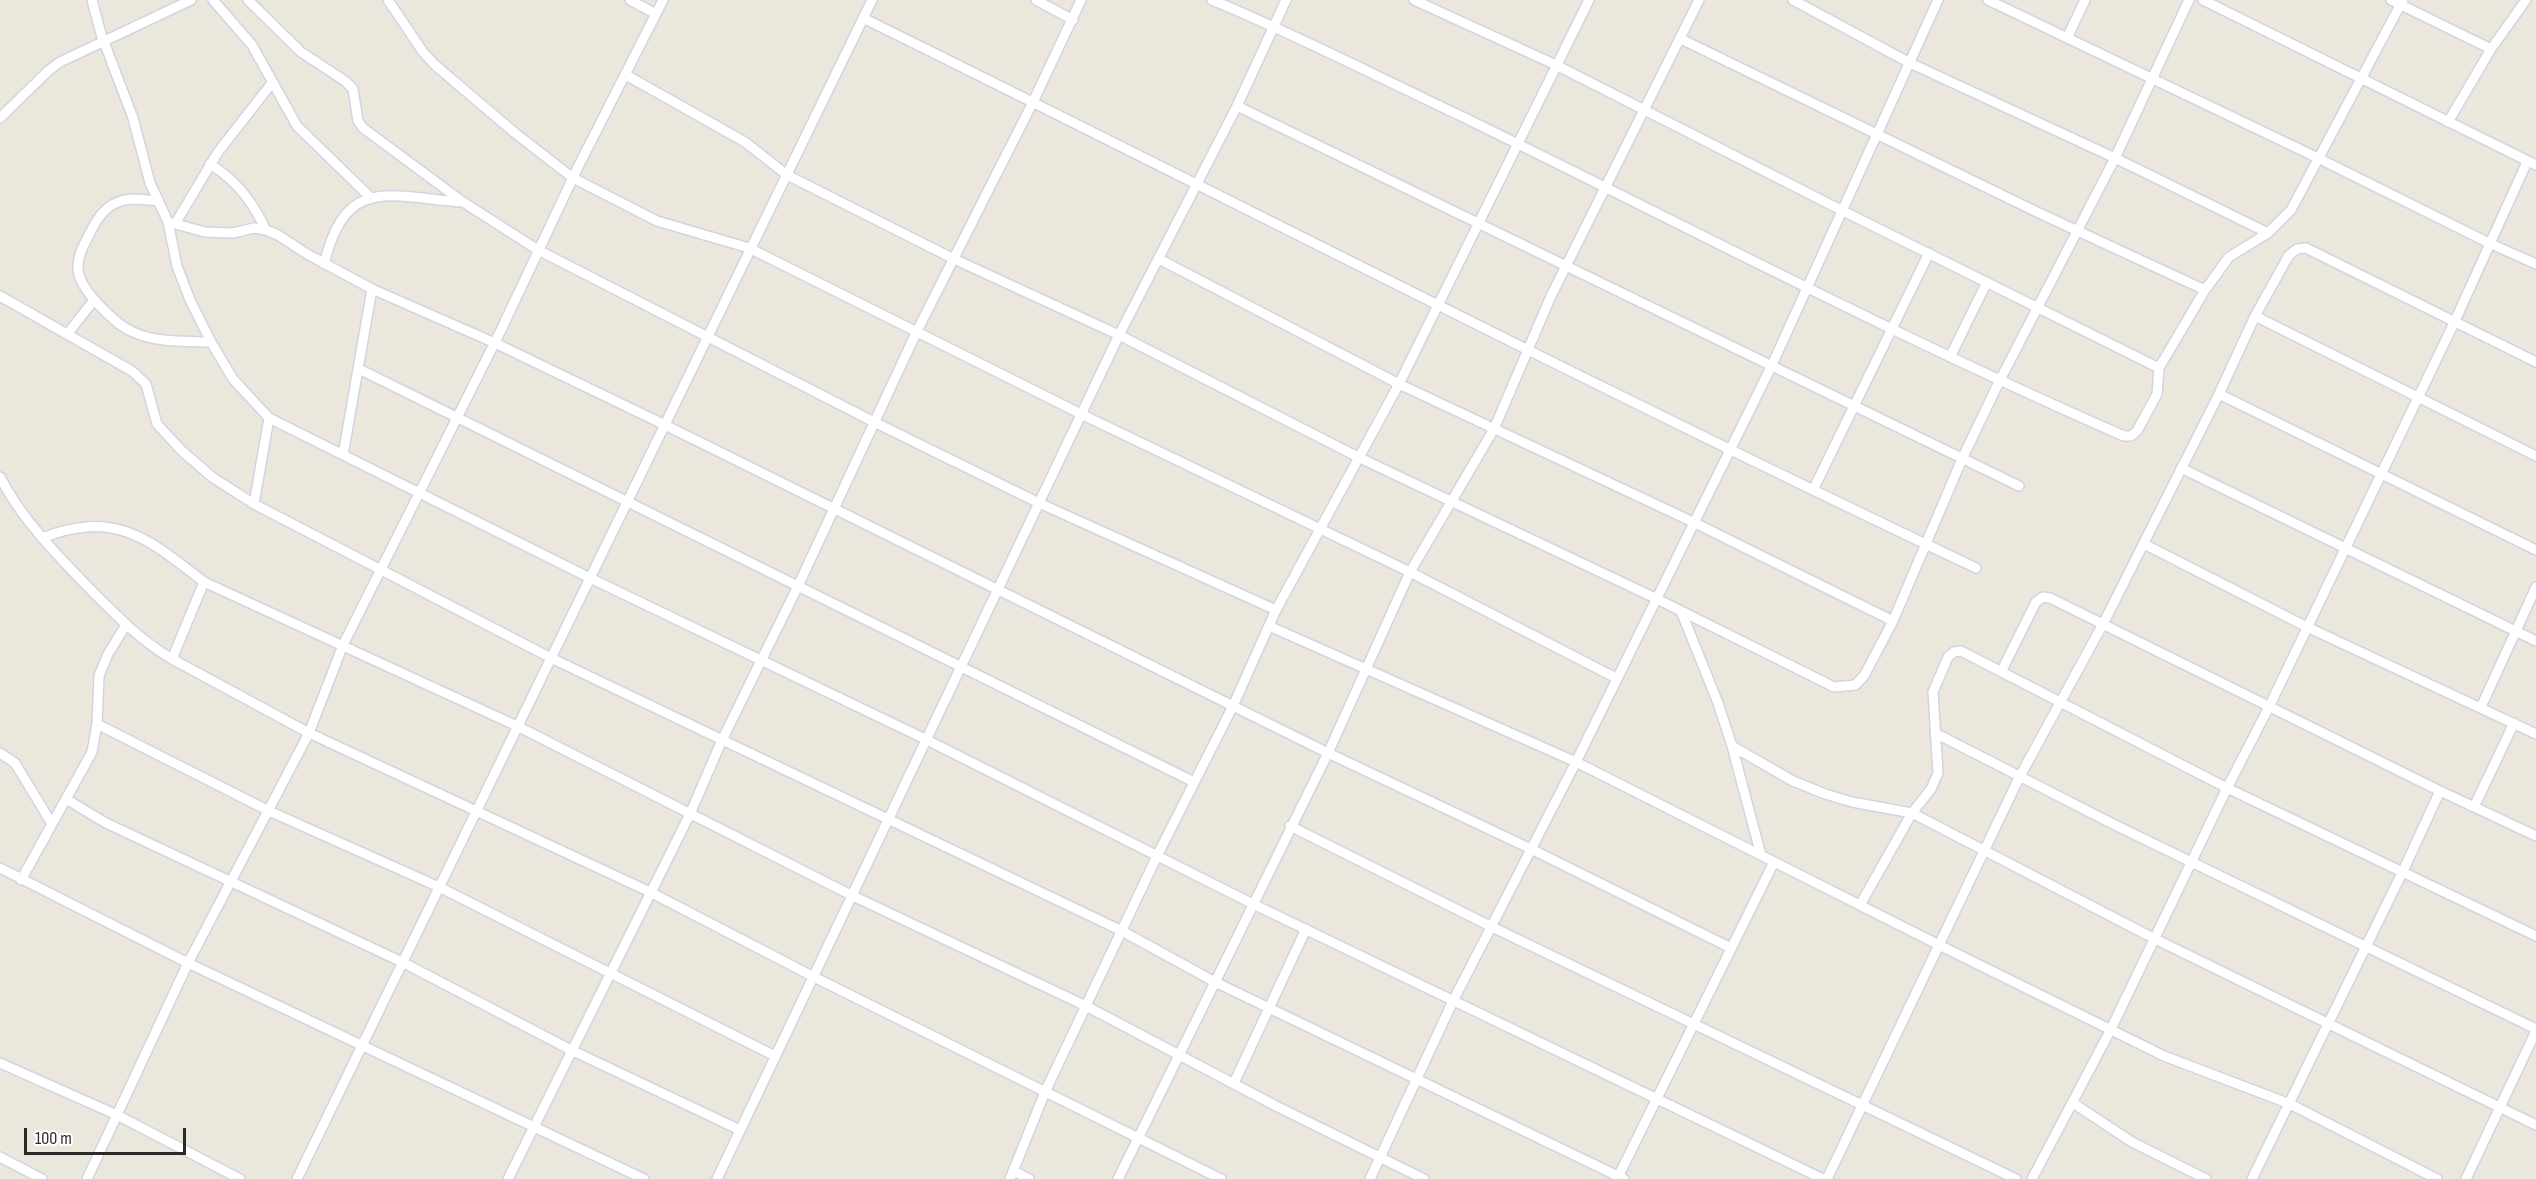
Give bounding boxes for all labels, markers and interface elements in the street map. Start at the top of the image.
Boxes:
scale bar [27,1116,189,1154]
text: 100 m [35,1128,72,1149]

